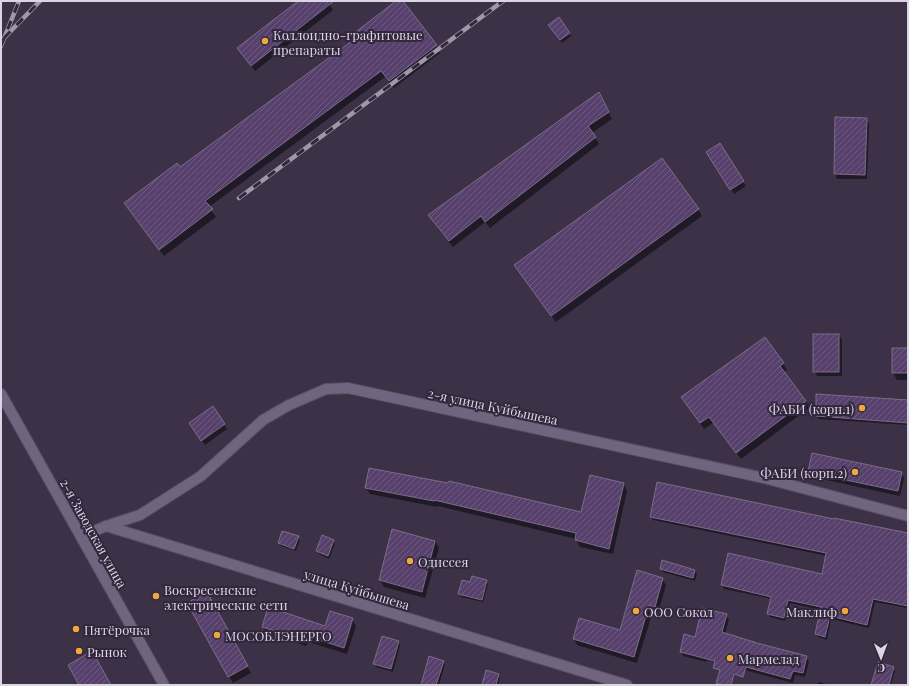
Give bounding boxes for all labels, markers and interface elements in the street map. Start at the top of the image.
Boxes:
place label: Коллоидно-графитовые препараты [273,26,423,58]
marker: Коллоидно-графитовые препараты [260,36,270,46]
street label: 2-я улица Куйбышева [426,384,560,428]
place label: ФАБИ (корп.1) [769,400,854,417]
marker: ФАБИ (корп.1) [857,403,867,413]
place label: ФАБИ (корп.2) [760,464,847,481]
marker: ФАБИ (корп.2) [850,467,860,477]
street label: 2-я Заводская улица [57,475,131,591]
place label: Одиссея [418,553,468,570]
marker: Одиссея [405,556,415,566]
street label: улица Куйбышева [301,565,412,613]
place label: Воскресенские электрические сети [164,581,288,613]
marker: Воскресенские электрические сети [151,591,161,601]
place label: ООО Сокол [644,603,713,620]
place label: Маклиф [786,603,837,620]
marker: ООО Сокол [631,606,641,616]
marker: Маклиф [840,606,850,616]
place label: Пятёрочка [84,621,151,638]
marker: Пятёрочка [71,624,81,634]
place label: МОСОБЛЭНЕРГО [225,627,332,644]
marker: МОСОБЛЭНЕРГО [212,630,222,640]
north arrow [861,638,901,678]
place label: Рынок [87,643,128,660]
marker: Рынок [74,646,84,656]
place label: Мармелад [738,650,800,667]
marker: Мармелад [725,653,735,663]
text: С [877,661,885,676]

